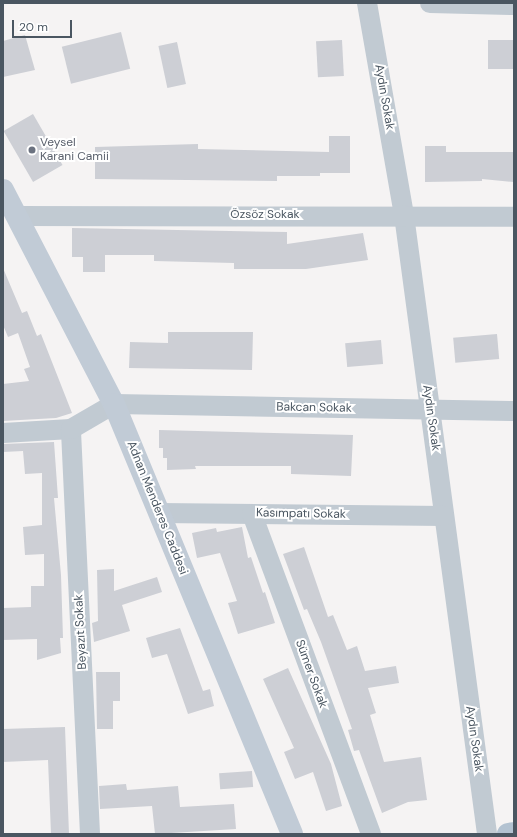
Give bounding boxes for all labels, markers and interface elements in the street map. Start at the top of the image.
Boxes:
scale bar [14,12,74,38]
text: 20 m [19,19,48,35]
street label: Aydın Sokak [371,63,397,131]
place label: Veysel Karani Camii [40,136,109,164]
marker: Veysel Karani Camii [27,145,37,155]
street label: Özsöz Sokak [230,208,300,222]
street label: Aydın Sokak [419,384,443,452]
street label: Bakcan Sokak [276,400,352,416]
street label: Adnan Menderes Caddesi [124,439,190,577]
street label: Kasımpatı Sokak [256,506,346,522]
street label: Beyazıt Sokak [72,594,90,670]
street label: Sümer Sokak [292,638,330,710]
street label: Aydın Sokak [462,705,486,773]

